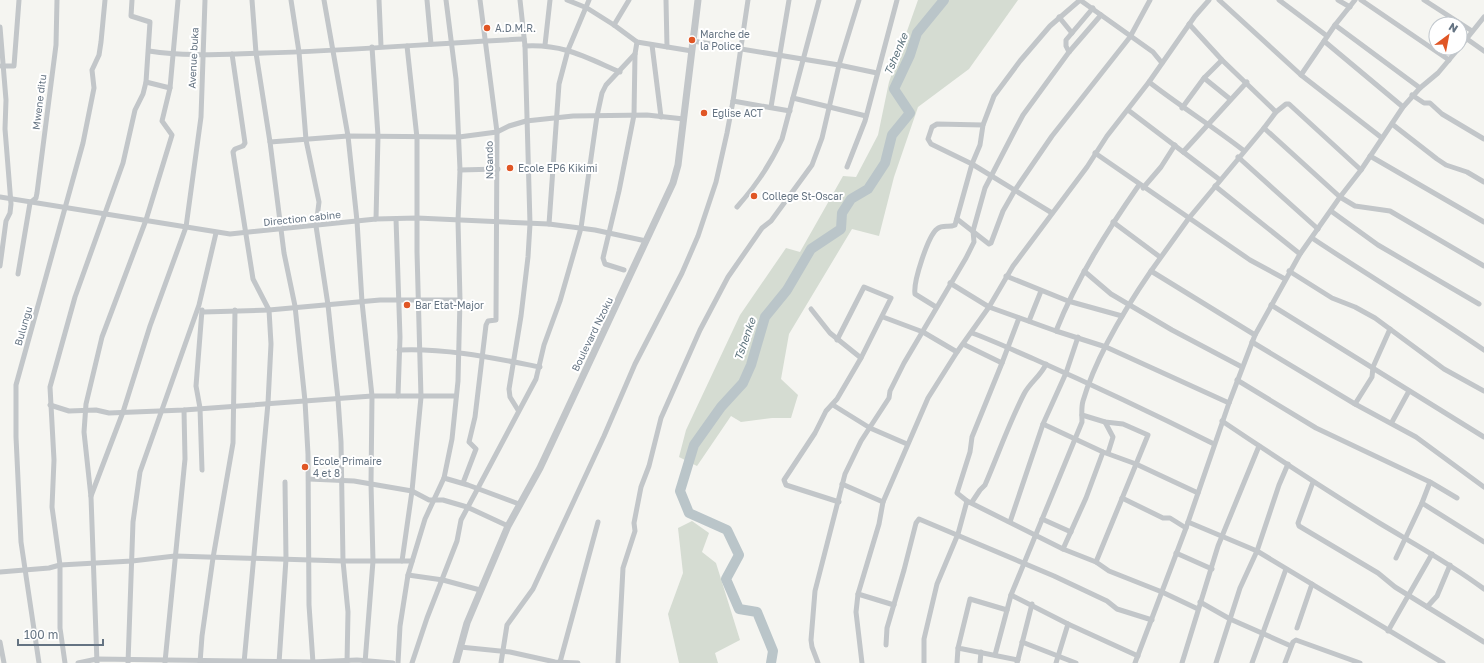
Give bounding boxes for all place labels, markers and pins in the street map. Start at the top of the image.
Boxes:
place label: A.D.M.R. [495,22,536,34]
marker: A.D.M.R. [482,23,492,33]
place label: Marche de la Police [700,28,750,52]
marker: Marche de la Police [687,35,697,45]
place label: Eglise ACT [712,107,763,119]
marker: Eglise ACT [699,108,709,118]
place label: Ecole EP6 Kikimi [518,162,598,174]
marker: Ecole EP6 Kikimi [505,163,515,173]
place label: College St-Oscar [762,190,843,202]
marker: College St-Oscar [749,191,759,201]
place label: Bar Etat-Major [415,299,484,311]
marker: Bar Etat-Major [402,300,412,310]
place label: Ecole Primaire 4 et 8 [313,455,382,479]
marker: Ecole Primaire 4 et 8 [300,462,310,472]

